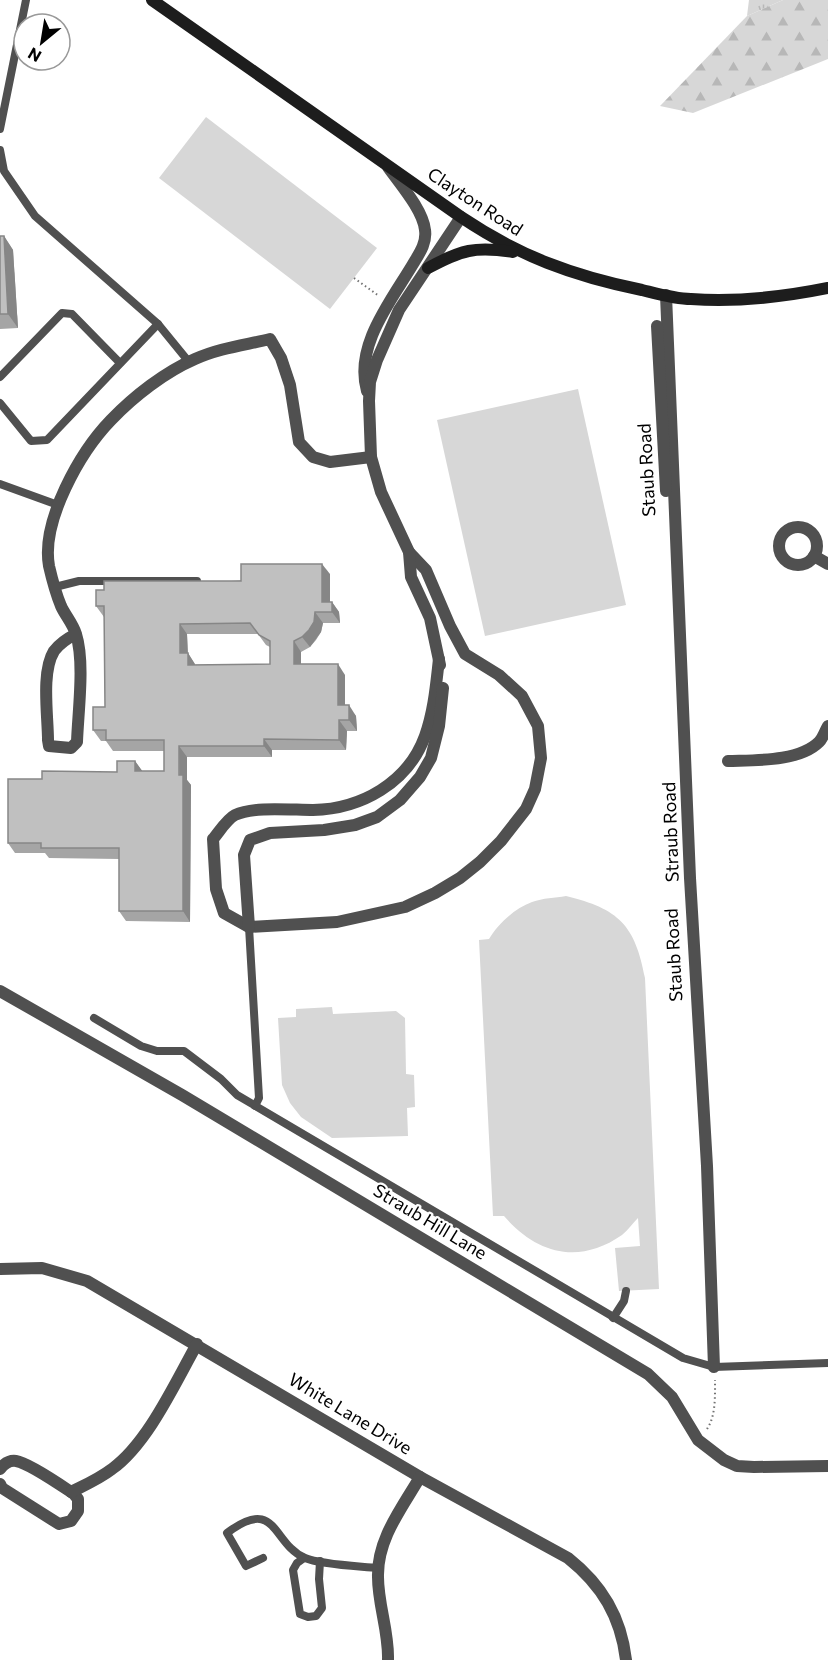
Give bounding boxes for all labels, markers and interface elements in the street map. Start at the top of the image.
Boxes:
north arrow [12,12,72,72]
text: N [24,44,44,67]
street label: Clayton Road [424,162,527,240]
street label: Staub Road [633,423,659,517]
street label: Straub Road [657,781,683,883]
street label: Staub Road [660,908,686,1002]
street label: Straub Hill Lane [370,1179,491,1264]
street label: White Lane Drive [285,1368,416,1459]

